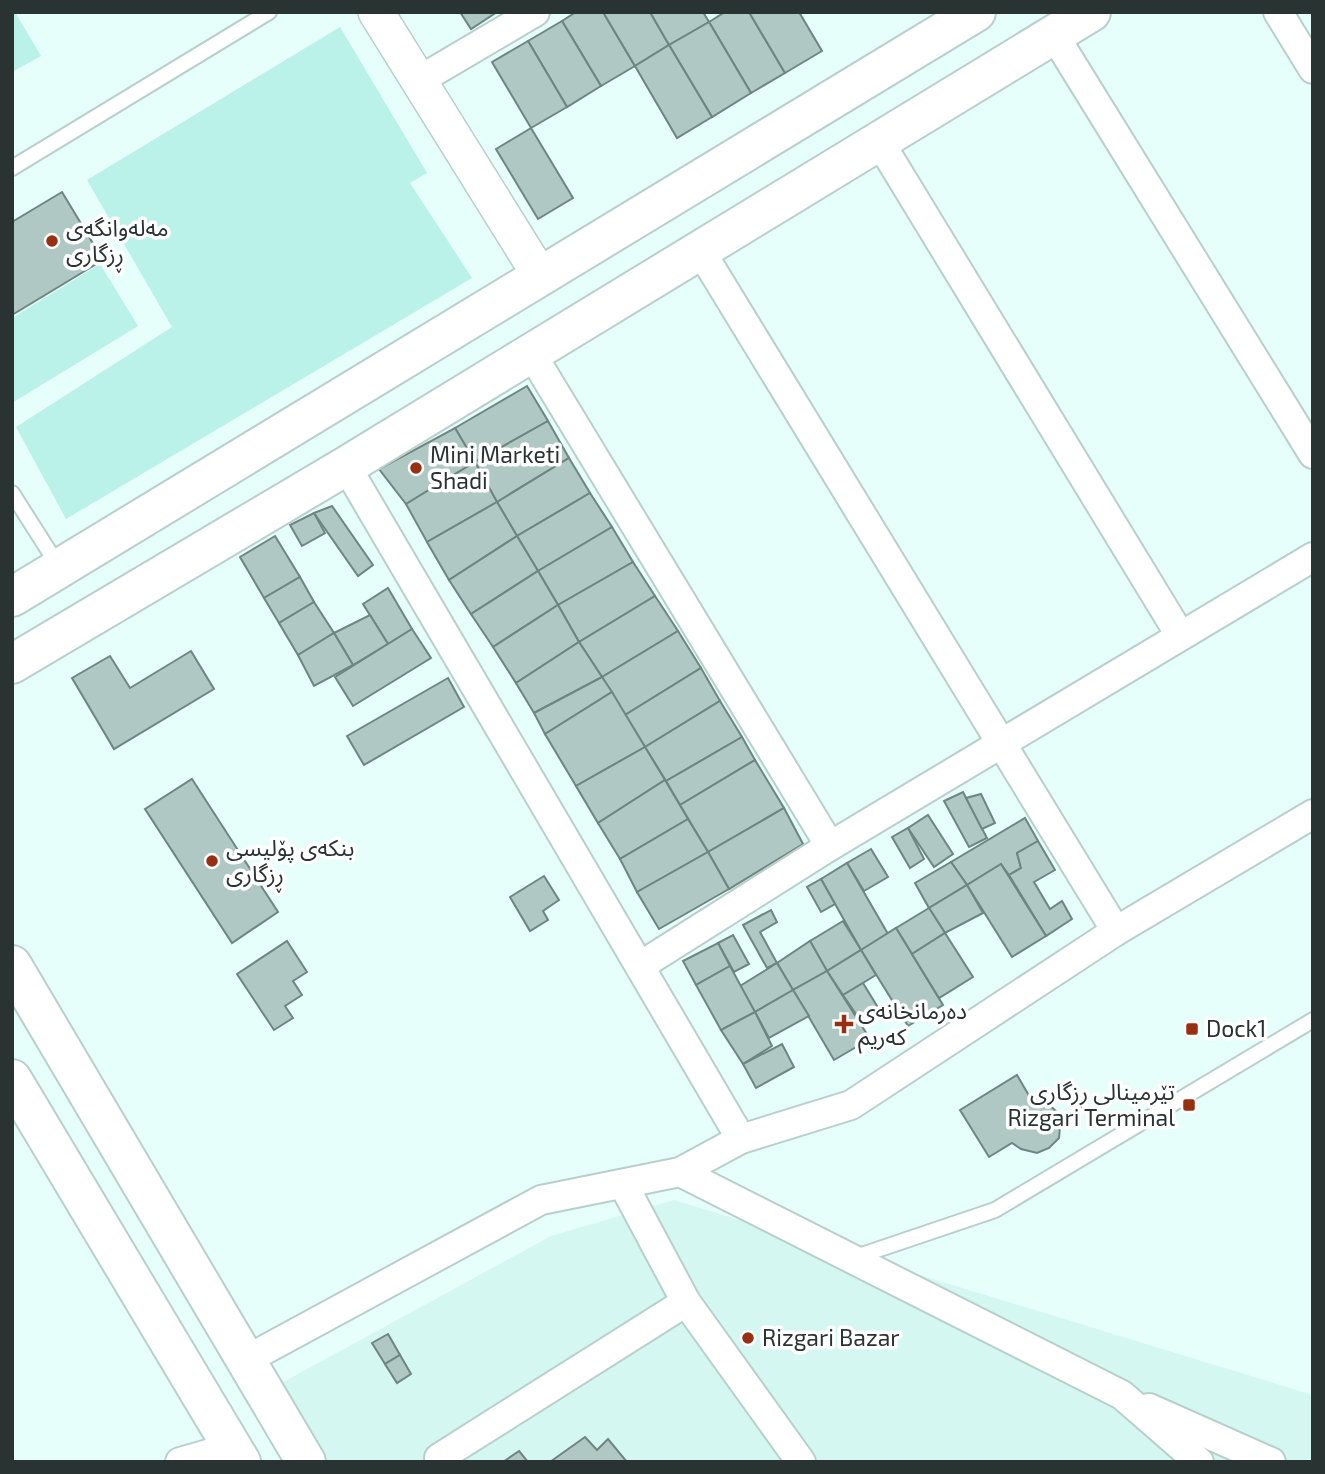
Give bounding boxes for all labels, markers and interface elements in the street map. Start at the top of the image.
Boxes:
place label: مەلەوانگەی ڕزگاری [66,213,169,273]
marker: مەلەوانگەی ڕزگاری [44,233,60,249]
place label: Mini Marketi Shadi [430,440,560,494]
marker: Mini Marketi Shadi [408,460,424,476]
place label: بنکەی پۆلیسی ڕزگاری [226,833,354,893]
marker: بنکەی پۆلیسی ڕزگاری [204,853,220,869]
place label: دەرمانخانەی کەریم [858,996,967,1054]
place label: Dock1 [1206,1014,1266,1042]
marker: دەرمانخانەی کەریم [836,1016,852,1032]
marker: Dock1 [1184,1021,1200,1037]
place label: تێرمینالی ڕزگاری Rizgari Terminal [1007,1077,1175,1131]
marker: تێرمینالی ڕزگاری Rizgari Terminal [1181,1097,1197,1113]
place label: Rizgari Bazar [762,1323,900,1351]
marker: Rizgari Bazar [740,1330,756,1346]

